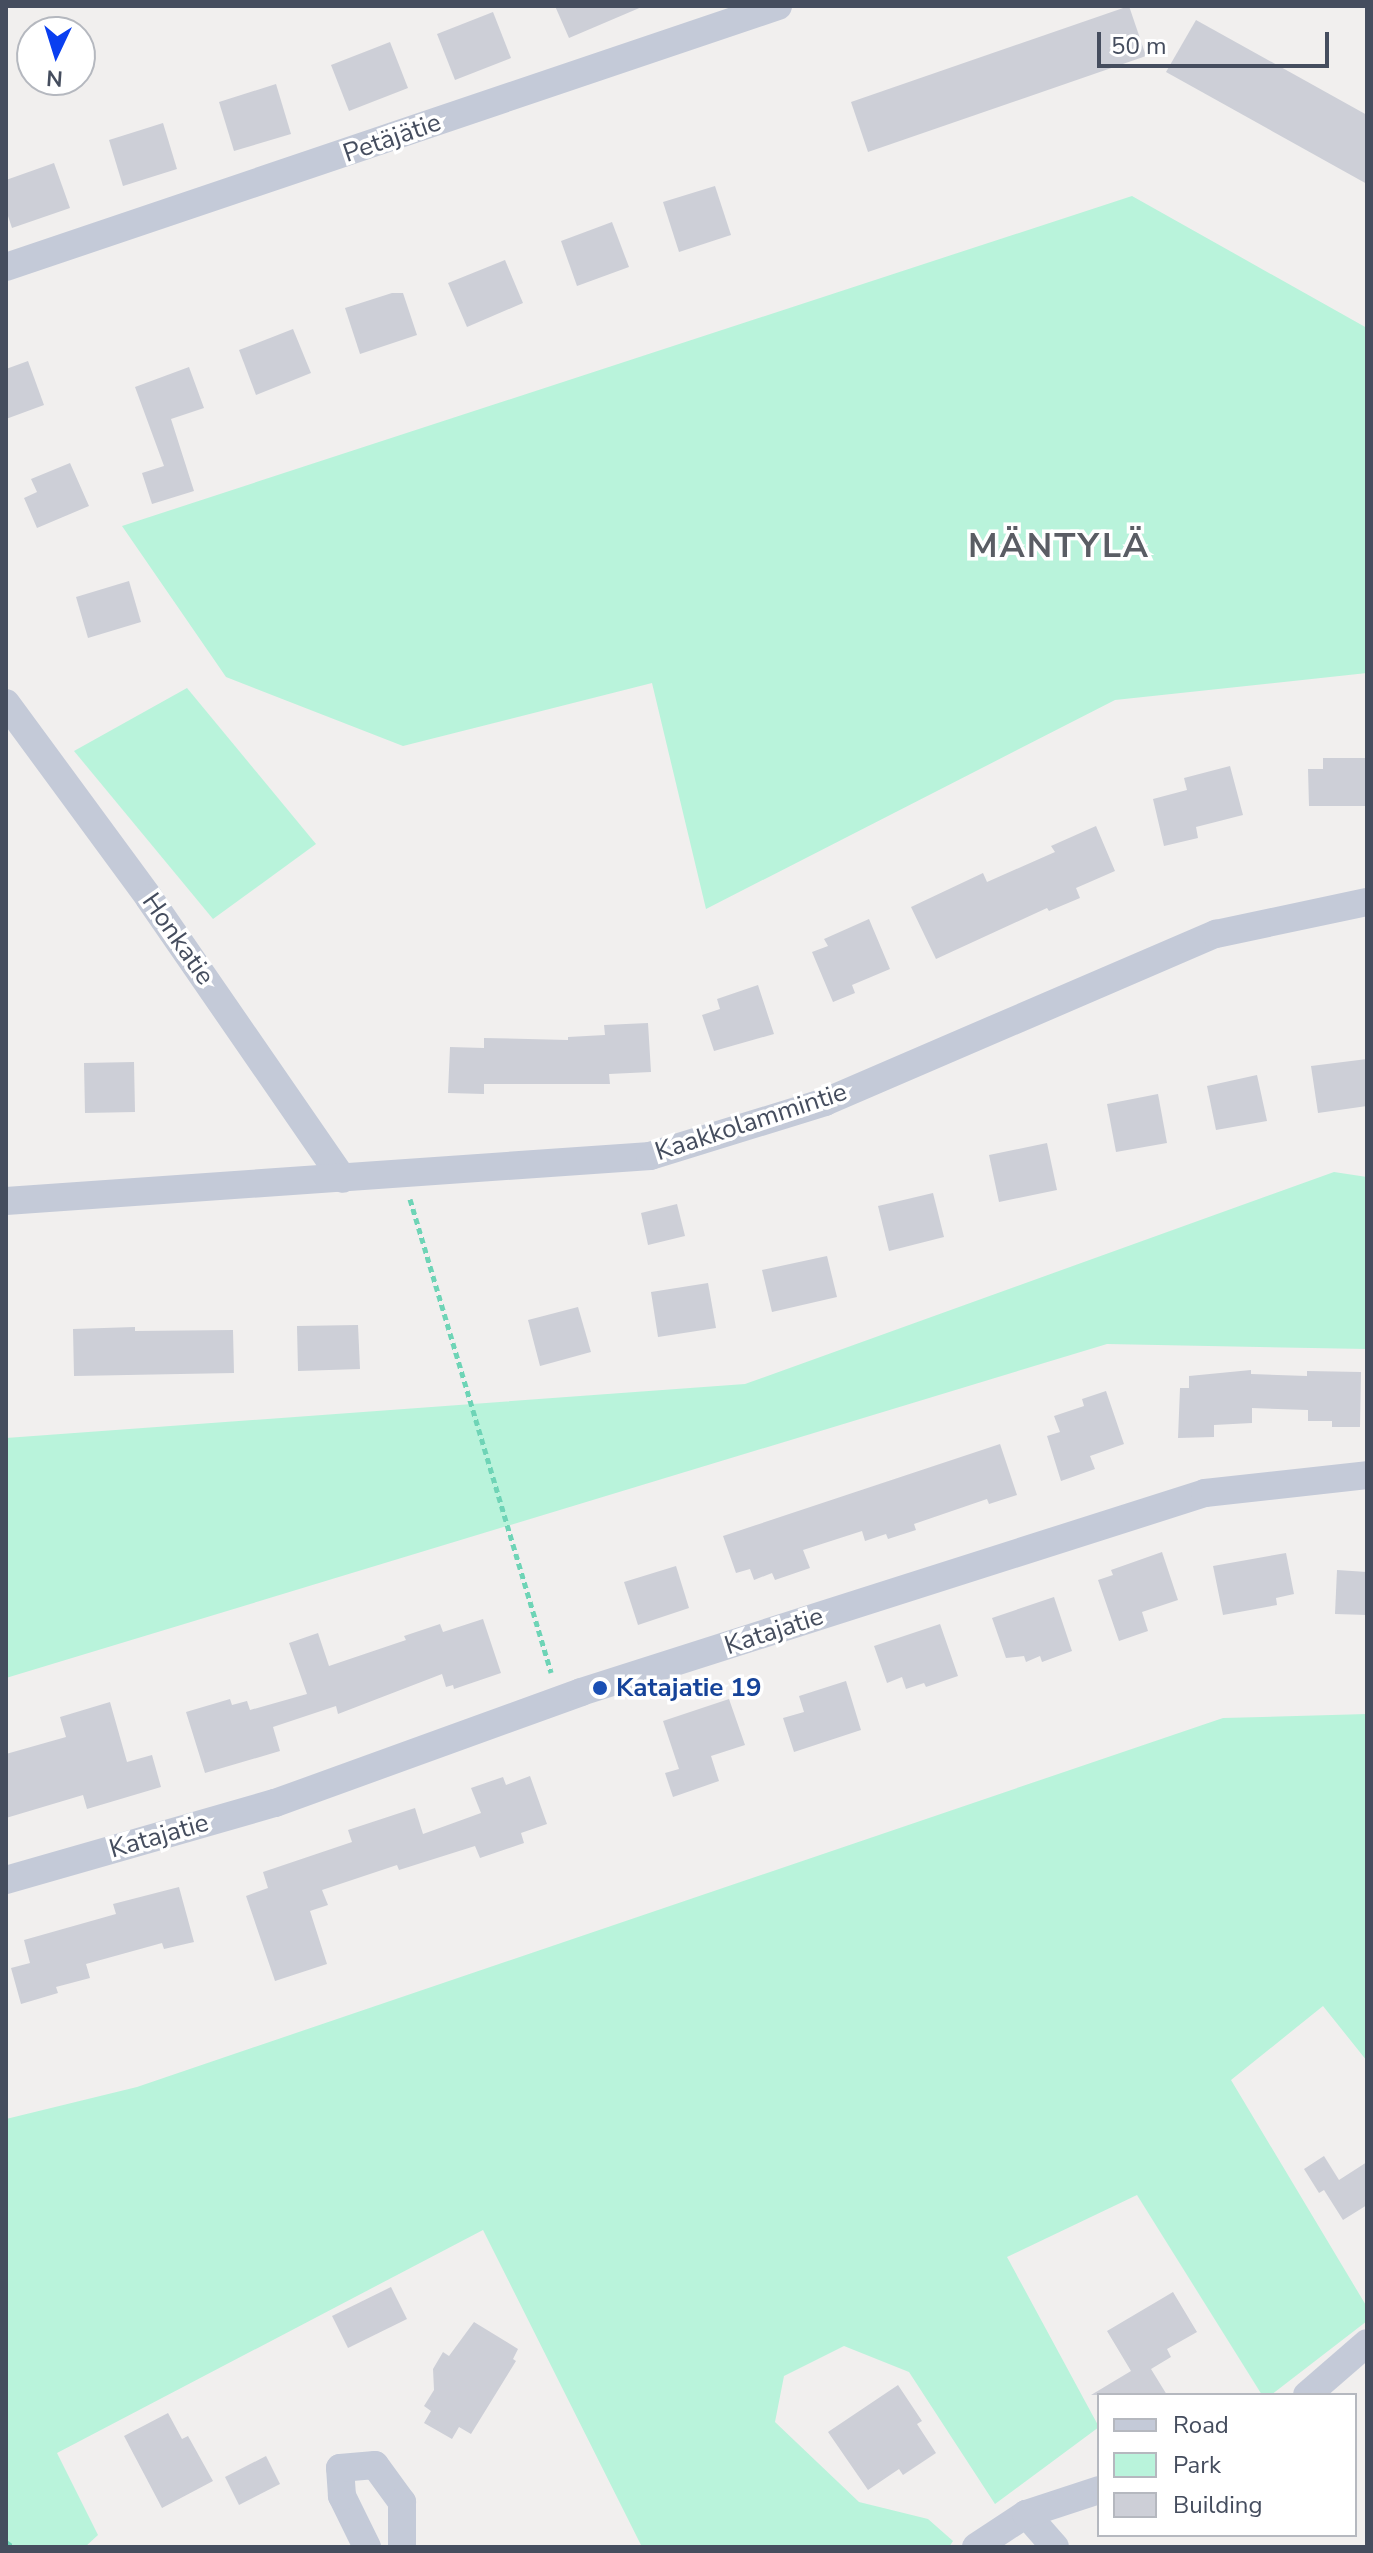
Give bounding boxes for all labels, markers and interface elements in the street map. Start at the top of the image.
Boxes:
north arrow [16,16,96,96]
scale bar [1101,16,1333,66]
text: 50 m [1111,30,1167,62]
text: N [45,62,64,93]
street label: Petäjätie [339,107,445,169]
district label: MÄNTYLÄ [968,527,1150,567]
street label: Honkatie [135,887,221,991]
street label: Kaakkolammintie [651,1076,851,1168]
street label: Katajatie [721,1600,827,1662]
place label: Katajatie 19 [616,1672,762,1704]
marker: Katajatie 19 [591,1679,609,1697]
street label: Katajatie [106,1807,212,1865]
legend [1097,2393,1357,2537]
text: Road [1173,2409,1229,2441]
text: Park [1173,2449,1221,2481]
text: Building [1173,2489,1263,2521]

